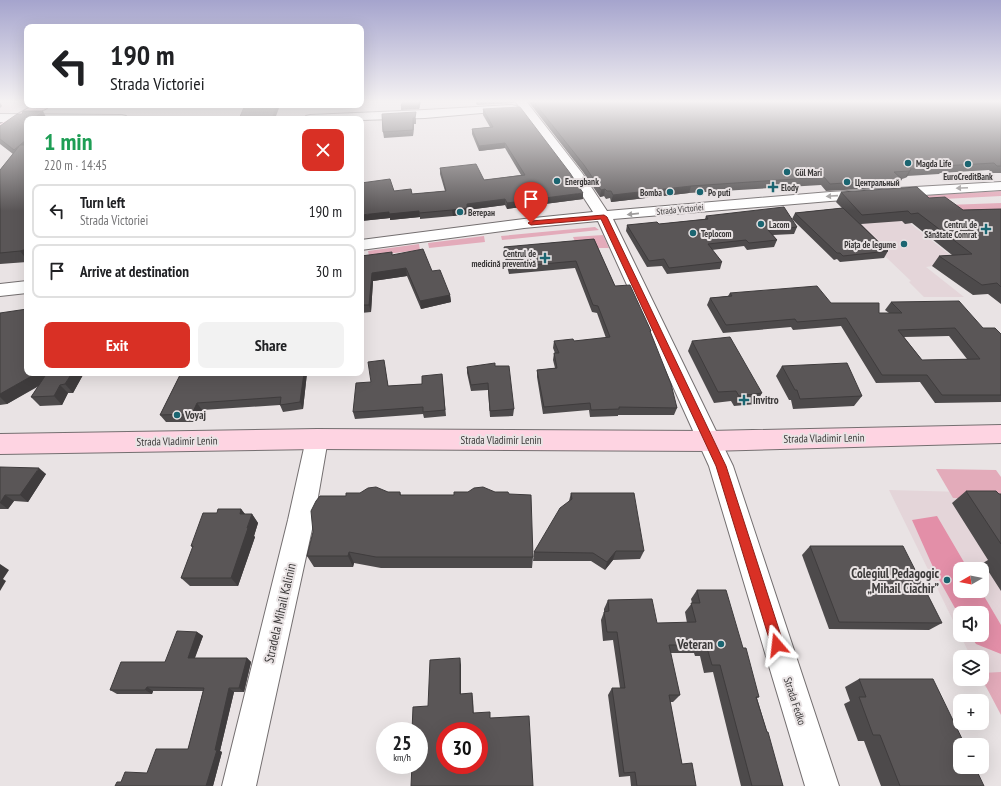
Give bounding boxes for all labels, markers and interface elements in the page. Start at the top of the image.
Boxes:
text: 190 m [110,36,174,73]
icon: left [44,40,96,92]
text: Strada Victoriei [110,72,205,95]
text: 1 min [44,126,92,157]
button: close [302,129,344,171]
text: 220 m · 14:45 [44,157,107,174]
marker: Magda Life [903,158,913,168]
place label: Magda Life [916,158,951,169]
marker: EuroCreditBank [963,159,973,169]
marker: Gül Mari [782,167,792,177]
place label: Gül Mari [795,167,822,178]
place label: EuroCreditBank [943,171,993,182]
marker: Energbank [552,176,562,186]
place label: Energbank [565,176,599,187]
marker: Центральный [842,177,852,187]
place label: Центральный [855,177,900,188]
pin [514,182,548,223]
marker: Elody [768,182,778,192]
place label: Elody [781,182,799,193]
one-way arrow [955,185,968,191]
place label: Bomba [640,187,662,198]
marker: Bomba [665,187,675,197]
marker: Po puti [695,187,705,197]
place label: Po puti [708,187,731,198]
icon: arrive [520,188,542,210]
one-way arrow [826,192,838,199]
text: Turn left [80,193,125,212]
icon: left [46,200,68,222]
street label: Strada Victoriei [656,201,704,217]
text: 190 m [309,202,342,221]
marker: Ветеран [455,207,465,217]
place label: Ветеран [468,207,495,218]
one-way arrow [627,210,639,217]
text: Strada Victoriei [80,212,148,229]
marker: Lacom [756,219,766,229]
place label: Lacom [769,219,790,230]
place label: Centrul de Sănătate Comrat [924,219,977,240]
marker: Centrul de Sănătate Comrat [980,223,992,235]
marker: Teplocom [688,228,698,238]
place label: Teplocom [701,228,731,239]
place label: Piața de legume [844,239,896,251]
marker: Piața de legume [899,239,909,249]
place label: Centrul de medicină preventivă [472,248,536,269]
marker: Centrul de medicină preventivă [539,252,551,264]
icon: arrive [46,260,68,282]
text: Arrive at destination [80,262,189,281]
text: 30 m [316,262,342,281]
button: Exit [44,322,190,368]
button: Share [198,322,344,368]
place label: Invitro [753,393,779,407]
marker: Invitro [738,394,750,406]
place label: Voyaj [184,408,207,422]
marker: Voyaj [172,410,182,420]
street label: Strada Vladimir Lenin [783,430,865,446]
street label: Strada Vladimir Lenin [136,433,218,449]
street label: Strada Vladimir Lenin [460,433,542,447]
street label: Stradela Mihail Kalinin [260,561,300,665]
north arrow [953,562,989,598]
map controls [953,562,989,774]
place label: Colegiul Pedagogic „Mihail Ciachir” [851,565,940,597]
marker: Colegiul Pedagogic „Mihail Ciachir” [942,575,952,585]
button: sound [953,606,989,642]
position arrow [756,624,798,666]
place label: Veteran [676,636,713,653]
marker: Veteran [716,639,726,649]
button: layers [953,650,989,686]
street label: Strada Fedko [781,675,809,727]
button: + [953,694,989,730]
speed limit sign: 30 [436,722,488,774]
text: 25 [392,730,412,756]
button: − [953,738,989,774]
text: km/h [393,751,411,764]

